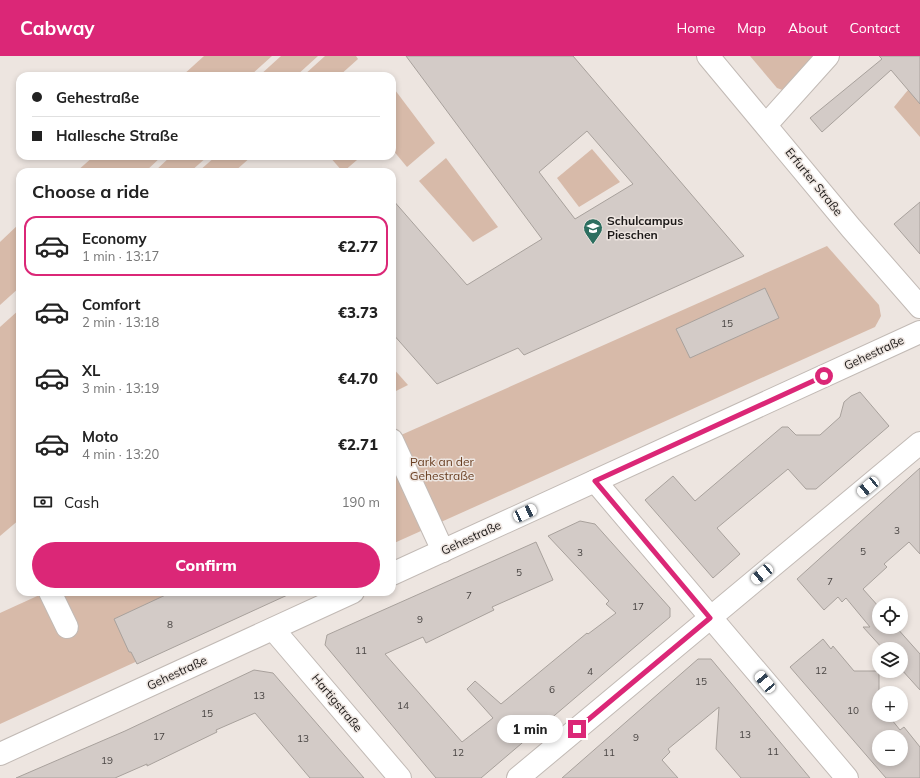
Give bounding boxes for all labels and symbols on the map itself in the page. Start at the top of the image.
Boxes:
street label: Erfurter Straße [782,145,846,219]
place label: Schulcampus Pieschen [607,213,683,242]
school or university icon: Schulcampus Pieschen [582,217,604,245]
house number: 15 [721,317,733,330]
street label: Gehestraße [841,332,906,373]
route start [815,367,833,385]
park label: Park an der Gehestraße [410,454,475,483]
car [855,475,881,499]
car [512,502,538,524]
street label: Gehestraße [438,517,503,558]
house number: 3 [894,524,900,537]
house number: 5 [860,545,866,558]
house number: 3 [577,546,583,559]
car [749,562,775,586]
house number: 5 [516,566,522,579]
house number: 7 [827,575,833,588]
house number: 7 [466,589,472,602]
house number: 17 [632,600,644,613]
house number: 9 [417,613,423,626]
house number: 8 [167,618,173,631]
house number: 11 [355,644,367,657]
street label: Gehestraße [144,652,209,693]
house number: 12 [815,664,827,677]
house number: 4 [587,665,593,678]
car [753,669,777,695]
street label: Hartigstraße [309,671,366,735]
house number: 15 [695,675,707,688]
house number: 6 [549,683,555,696]
house number: 13 [253,689,265,702]
house number: 14 [397,699,409,712]
house number: 10 [847,704,859,717]
house number: 15 [201,707,213,720]
callout: 1 min [497,715,563,743]
route end [568,720,586,738]
house number: 13 [739,728,751,741]
house number: 17 [153,730,165,743]
house number: 9 [633,731,639,744]
house number: 13 [297,732,309,745]
house number: 11 [767,745,779,758]
house number: 12 [452,746,464,759]
house number: 11 [603,746,615,759]
house number: 19 [101,754,113,767]

